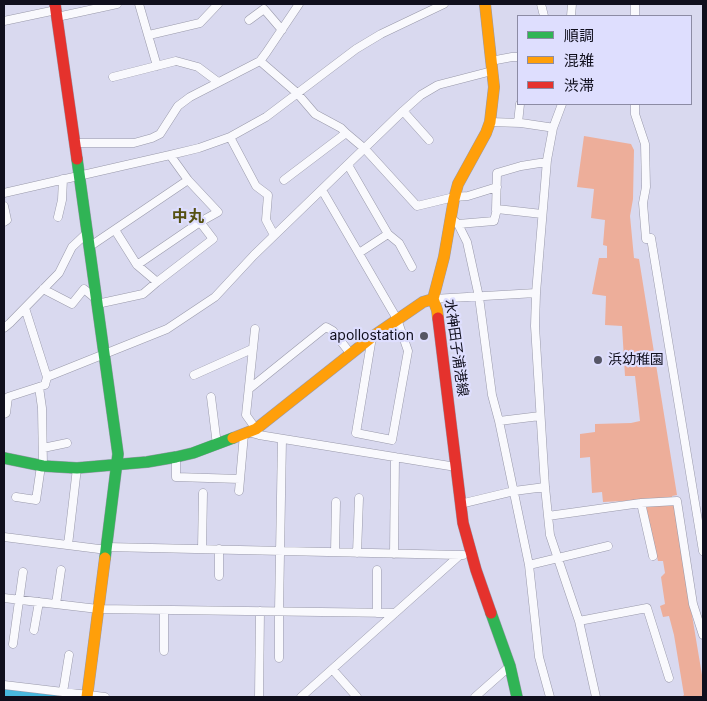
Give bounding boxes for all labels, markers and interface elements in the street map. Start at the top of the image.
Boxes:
legend [517,15,692,105]
text: 順調 [564,26,594,45]
text: 混雑 [564,51,594,70]
text: 渋滞 [564,76,594,95]
district label: 中丸 [172,207,204,227]
street label: 水神田子浦港線 [441,298,471,398]
place label: apollostation [329,328,414,344]
marker: apollostation [418,330,430,342]
place label: 浜幼稚園 [608,352,664,368]
marker: 浜幼稚園 [592,354,604,366]

